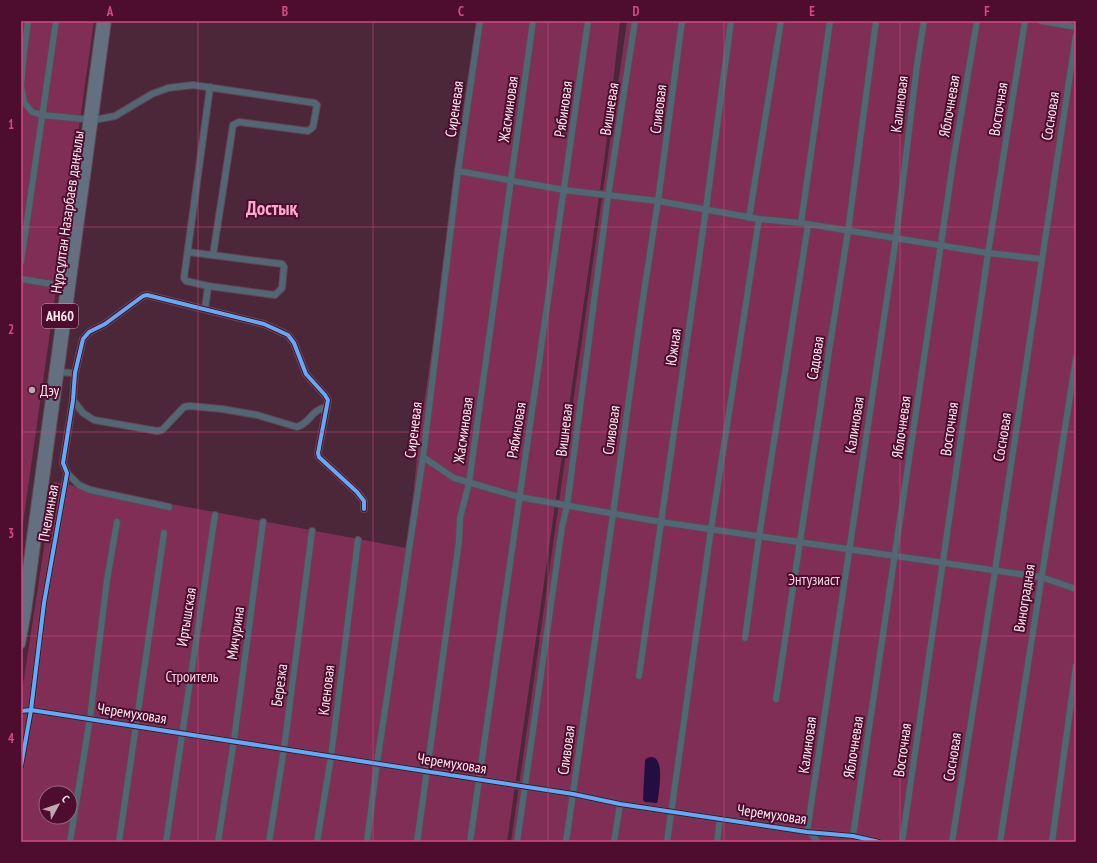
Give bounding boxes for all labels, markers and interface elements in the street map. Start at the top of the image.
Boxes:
text: A [106,3,114,20]
text: B [282,3,288,20]
text: C [458,3,464,20]
text: D [633,3,640,20]
text: E [809,3,815,20]
text: F [984,3,990,20]
street label: Яблочневая [934,73,964,138]
street label: Калиновая [886,74,912,133]
street label: Жасминовая [494,75,522,144]
street label: Сиреневая [441,79,467,138]
street label: Рябиновая [550,80,576,138]
street label: Вишневая [595,81,623,137]
street label: Восточная [984,81,1012,137]
street label: Сливовая [646,83,670,135]
street label: Сосновая [1037,90,1063,142]
text: 1 [8,116,14,133]
street label: Нұрсұлтан Назарбаев даңғылы [46,129,88,295]
district label: Достық [246,196,299,220]
road number: АН60 [42,304,78,328]
text: 2 [8,321,14,338]
street label: Южная [661,327,685,367]
street label: Садовая [802,335,828,381]
place label: Дэу [40,381,60,400]
marker: Дэу [27,385,37,395]
street label: Калиновая [840,395,868,455]
street label: Яблочневая [887,395,915,459]
street label: Жасминовая [449,396,477,465]
street label: Сиреневая [400,400,426,459]
street label: Рябиновая [502,400,530,459]
street label: Восточная [936,401,962,457]
street label: Вишневая [551,402,577,458]
street label: Сливовая [598,404,624,456]
street label: Сосновая [989,411,1015,463]
street label: Пчелинная [34,483,62,543]
text: 3 [8,525,14,542]
street label: Виноградная [1009,562,1039,633]
park label: Энтузиаст [788,570,840,589]
street label: Иртышская [172,586,200,648]
street label: Мичурина [222,605,248,661]
street label: Березка [267,663,291,707]
street label: Кленовая [313,664,339,716]
park label: Строитель [166,667,219,686]
street label: Черемуховая [96,698,168,728]
street label: Яблочневая [839,714,867,779]
street label: Калиновая [794,715,820,775]
street label: Восточная [889,722,915,778]
street label: Сливовая [553,724,579,776]
text: 4 [8,730,15,747]
street label: Сосновая [939,731,965,783]
street label: Черемуховая [416,748,488,778]
north arrow [38,785,78,825]
text: С [59,792,73,805]
street label: Черемуховая [736,800,808,828]

